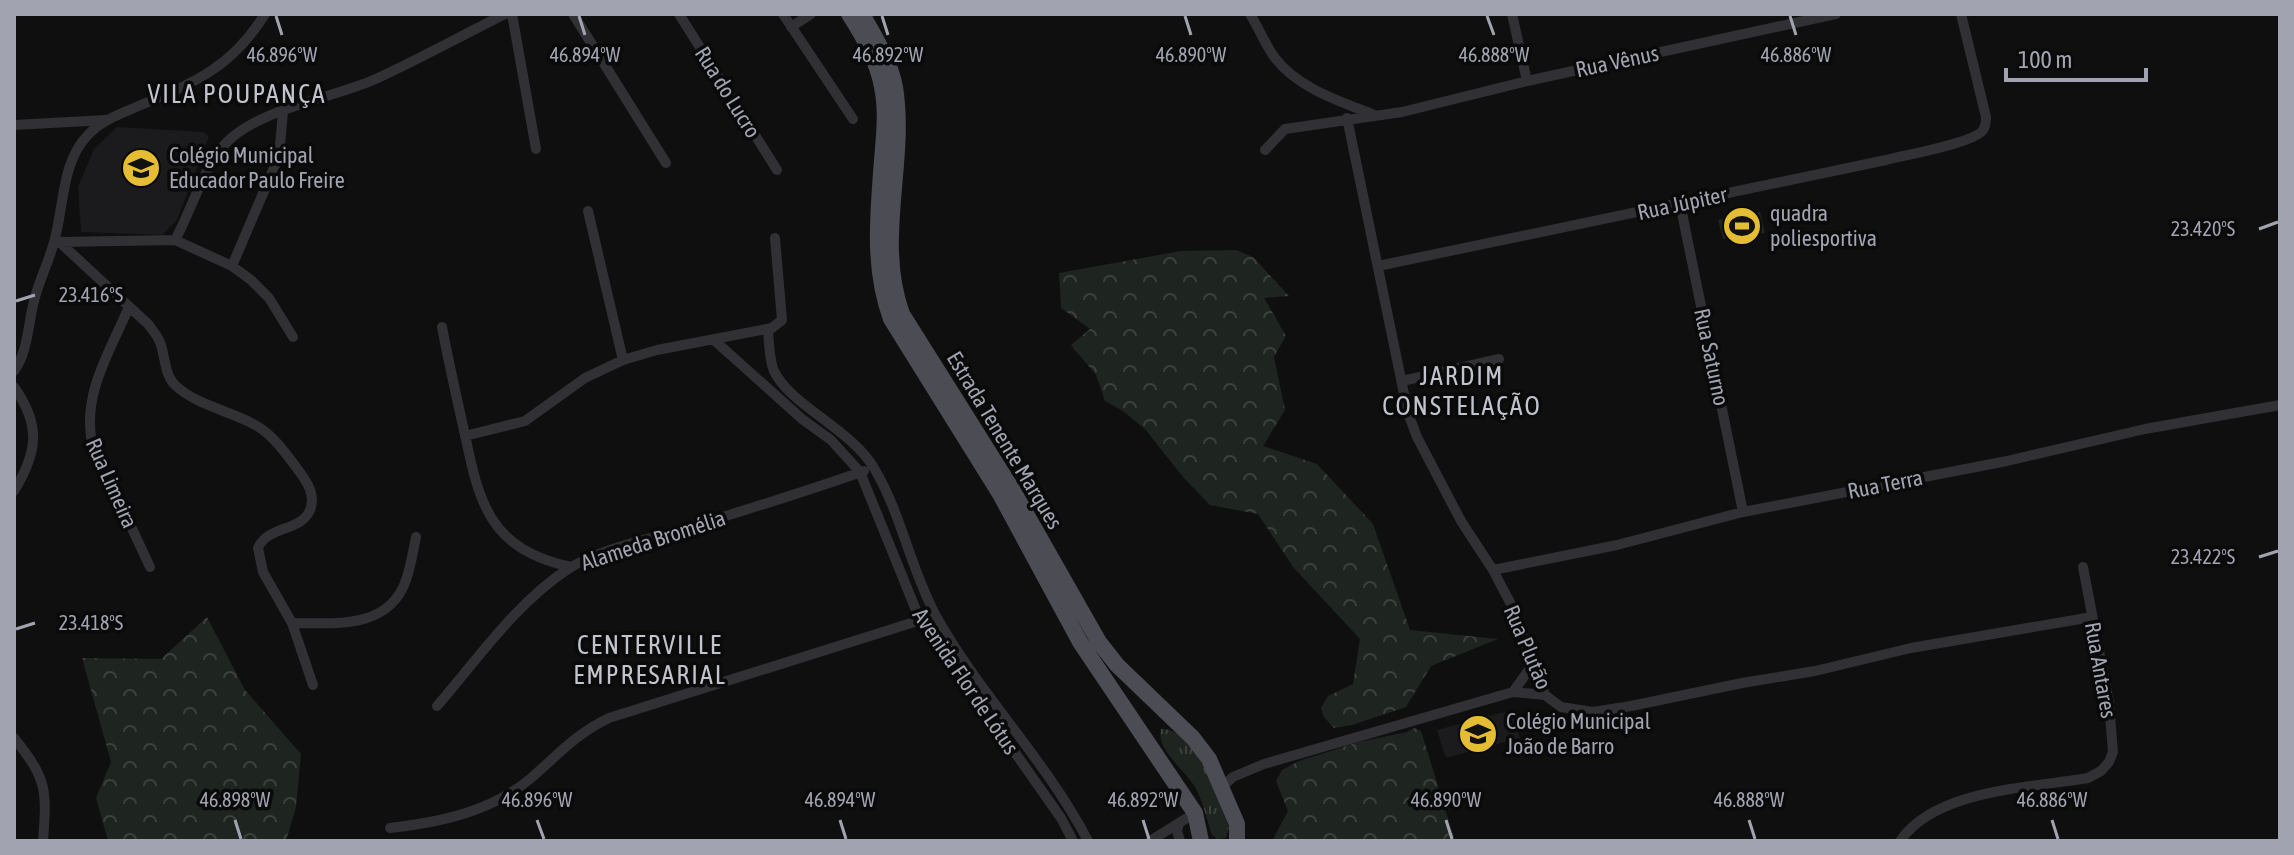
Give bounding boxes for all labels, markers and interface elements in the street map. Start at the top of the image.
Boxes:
scale bar [2006,32,2146,82]
street label: Rua Vênus [1573,39,1661,82]
street label: Rua do Lucro [690,42,766,142]
text: 46.896°W [247,43,318,66]
text: 46.894°W [550,43,621,66]
text: 46.892°W [853,43,924,66]
text: 46.890°W [1156,43,1227,66]
text: 46.888°W [1459,43,1530,66]
text: 46.886°W [1761,43,1832,66]
text: 100 m [2018,46,2072,73]
district label: VILA POUPANÇA [147,79,327,109]
place label: Colégio Municipal Educador Paulo Freire [169,142,345,193]
school or university icon: Colégio Municipal Educador Paulo Freire [120,147,162,189]
street label: Rua Júpiter [1635,181,1730,225]
place label: quadra poliesportiva [1770,200,1877,251]
sports icon: quadra poliesportiva [1721,205,1763,247]
text: 23.420°S [2171,217,2235,240]
text: 23.416°S [59,283,123,306]
street label: Rua Saturno [1689,306,1735,408]
street label: Estrada Tenente Marques [942,347,1068,534]
district label: JARDIM CONSTELAÇÃO [1382,361,1542,421]
street label: Rua Limeira [81,434,143,532]
street label: Rua Terra [1845,464,1925,504]
street label: Alameda Bromélia [577,504,729,576]
text: 23.422°S [2171,545,2235,568]
street label: Rua Plutão [1499,601,1557,693]
street label: Avenida Flor de Lótus [908,603,1025,759]
text: 23.418°S [59,611,123,634]
street label: Rua Antares [2080,620,2122,720]
district label: CENTERVILLE EMPRESARIAL [573,630,727,690]
place label: Colégio Municipal João de Barro [1506,708,1651,759]
school or university icon: Colégio Municipal João de Barro [1457,713,1499,755]
text: 46.898°W [200,788,271,811]
text: 46.896°W [502,788,573,811]
text: 46.894°W [805,788,876,811]
text: 46.892°W [1108,788,1179,811]
text: 46.890°W [1411,788,1482,811]
text: 46.888°W [1714,788,1785,811]
text: 46.886°W [2017,788,2088,811]

